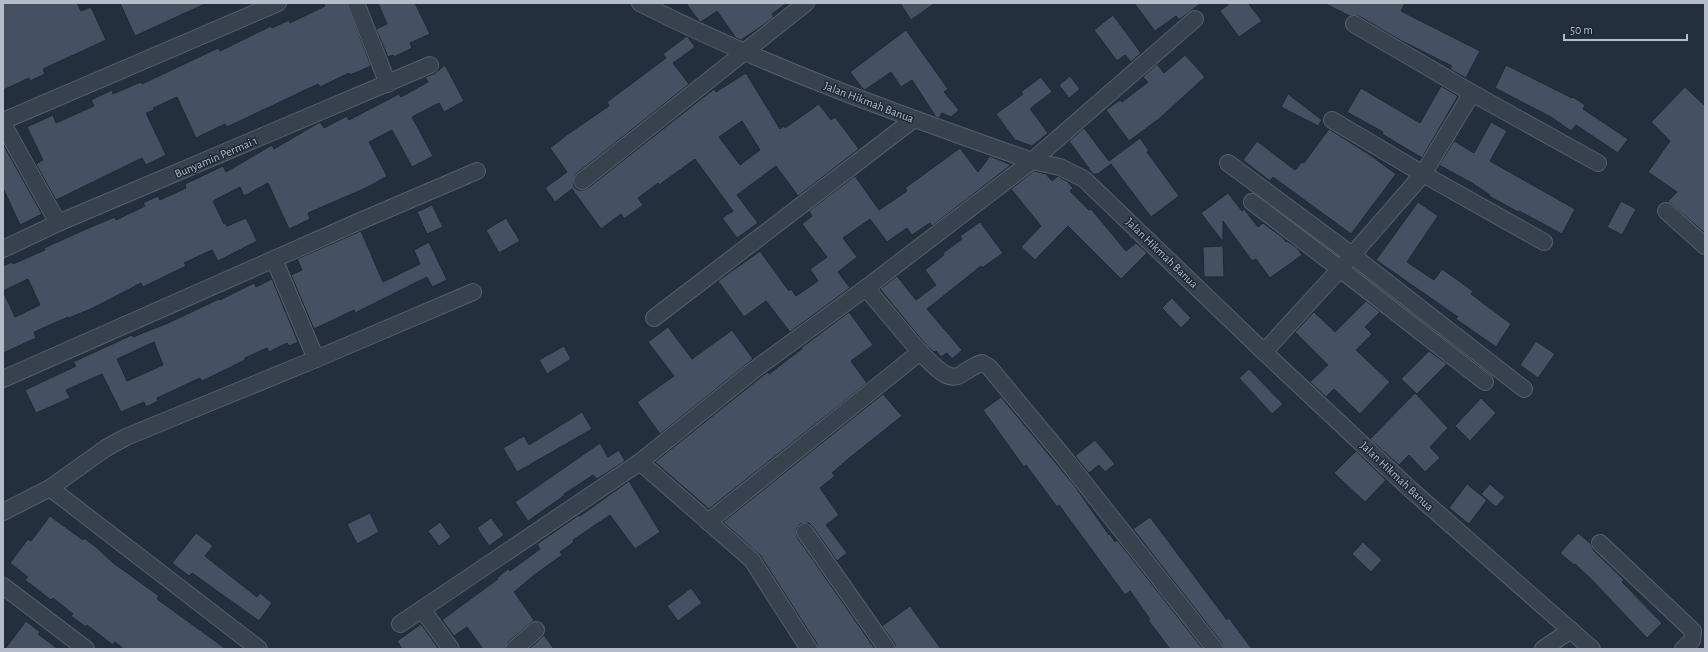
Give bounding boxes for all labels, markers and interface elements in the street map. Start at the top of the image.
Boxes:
scale bar [1564,16,1687,42]
text: 50 m [1570,24,1593,36]
street label: Jalan Hikmah Banua [822,79,916,125]
street label: Bunyamin Permai 1 [173,134,260,181]
street label: Jalan Hikmah Banua [1124,216,1201,291]
street label: Jalan Hikmah Banua [1358,439,1436,513]

